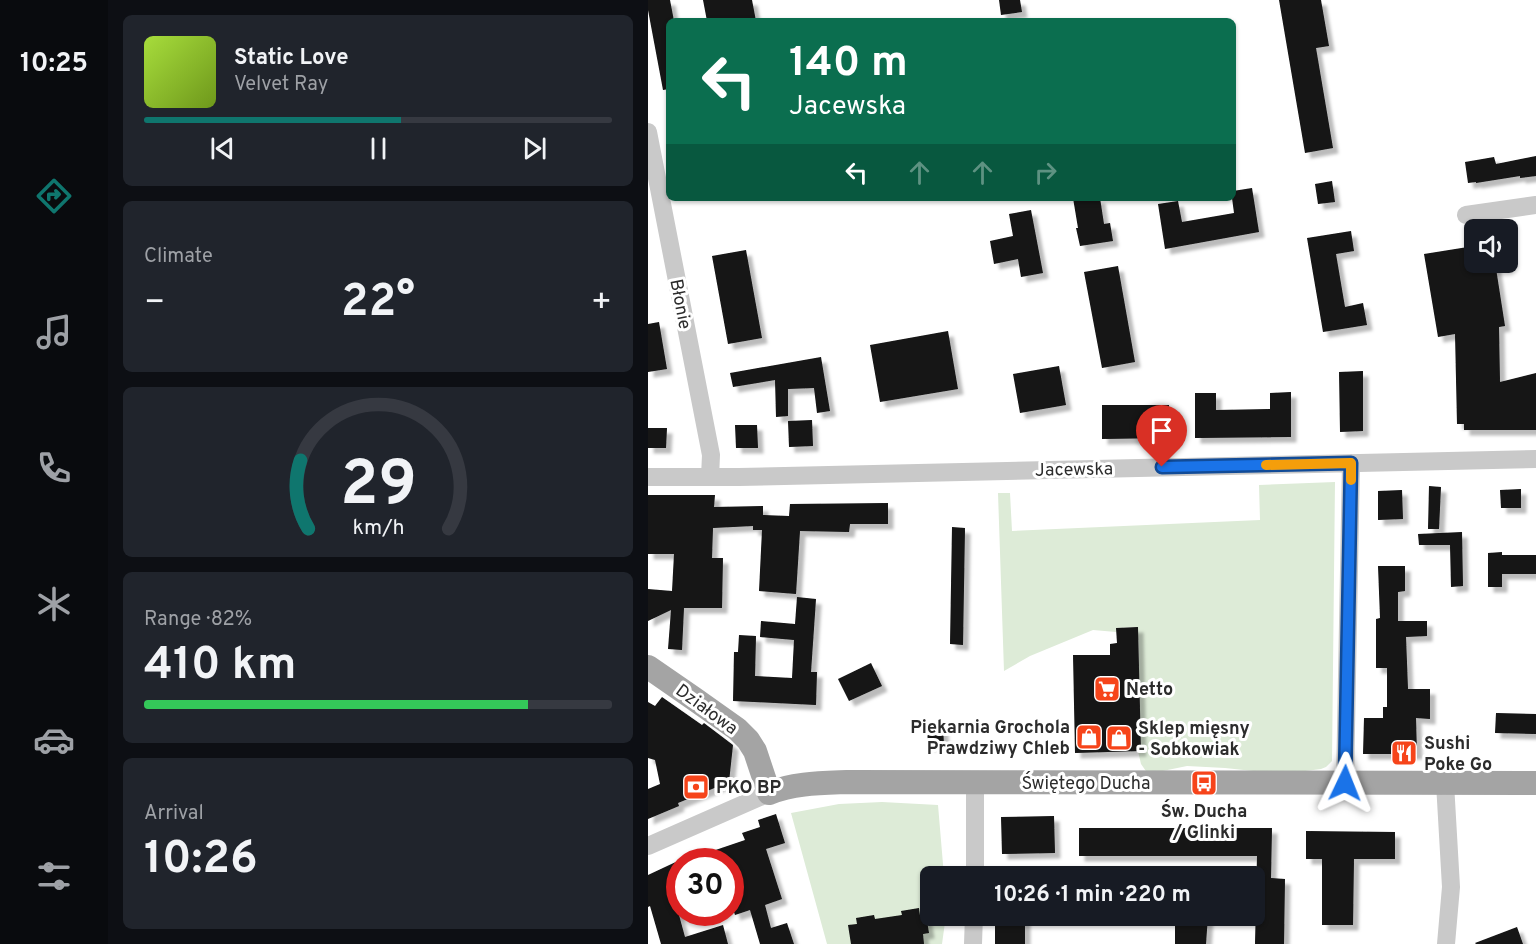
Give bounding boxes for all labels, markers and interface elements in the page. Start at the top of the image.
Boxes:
text: 140 m [789,38,908,91]
icon: left [690,42,768,120]
text: Static Love [234,45,348,72]
text: 10:25 [20,47,88,81]
text: Velvet Ray [234,72,328,98]
text: Jacewska [789,90,906,124]
icon: previous [206,132,239,165]
icon: pause [362,132,395,165]
icon: next [518,132,551,165]
icon: left [840,156,873,189]
icon: ahead [903,156,936,189]
icon: ahead [966,156,999,189]
icon: right [1029,156,1062,189]
icon: directions [33,175,75,217]
map controls [1464,219,1518,273]
button: sound [1464,219,1518,273]
text: Climate [144,244,213,270]
text: 22° [341,275,415,332]
street label: Błonie [663,277,696,331]
text: − [144,283,165,325]
text: + [591,283,612,325]
icon: music [33,311,75,353]
pin [1136,405,1187,467]
icon: arrive [1145,414,1178,447]
icon: phone [33,447,75,489]
text: 29 [340,448,416,527]
street label: Jacewska [1035,458,1113,483]
text: km/h [352,515,404,542]
icon: climate [33,583,75,625]
text: Range · 82% [144,607,252,633]
text: 410 km [144,638,296,695]
supermarket icon: Netto [1092,674,1122,704]
place label: Netto [1126,679,1173,702]
street label: Działowa [670,680,742,741]
place label: Piekarnia Grochola Prawdziwy Chleb [910,717,1070,761]
place label: Sklep mięsny - Sobkowiak [1138,718,1250,762]
icon: car [33,719,75,761]
shop icon: Piekarnia Grochola Prawdziwy Chleb [1074,722,1104,752]
shop icon: Sklep mięsny - Sobkowiak [1104,723,1134,753]
place label: Sushi Poke Go [1424,733,1492,777]
restaurant icon: Sushi Poke Go [1389,738,1419,768]
position arrow [1313,751,1377,815]
bus stop icon: Św. Ducha / Glinki [1189,768,1219,798]
street label: Świętego Ducha [1021,771,1151,796]
bank icon: PKO BP [681,772,711,802]
place label: PKO BP [716,777,781,800]
place label: Św. Ducha / Glinki [1161,799,1247,845]
text: Arrival [144,801,204,827]
text: 10:26 [144,832,258,889]
speed limit sign: 30 [666,848,744,926]
icon: filters [33,855,75,897]
text: 10:26 · 1 min · 220 m [994,882,1191,909]

